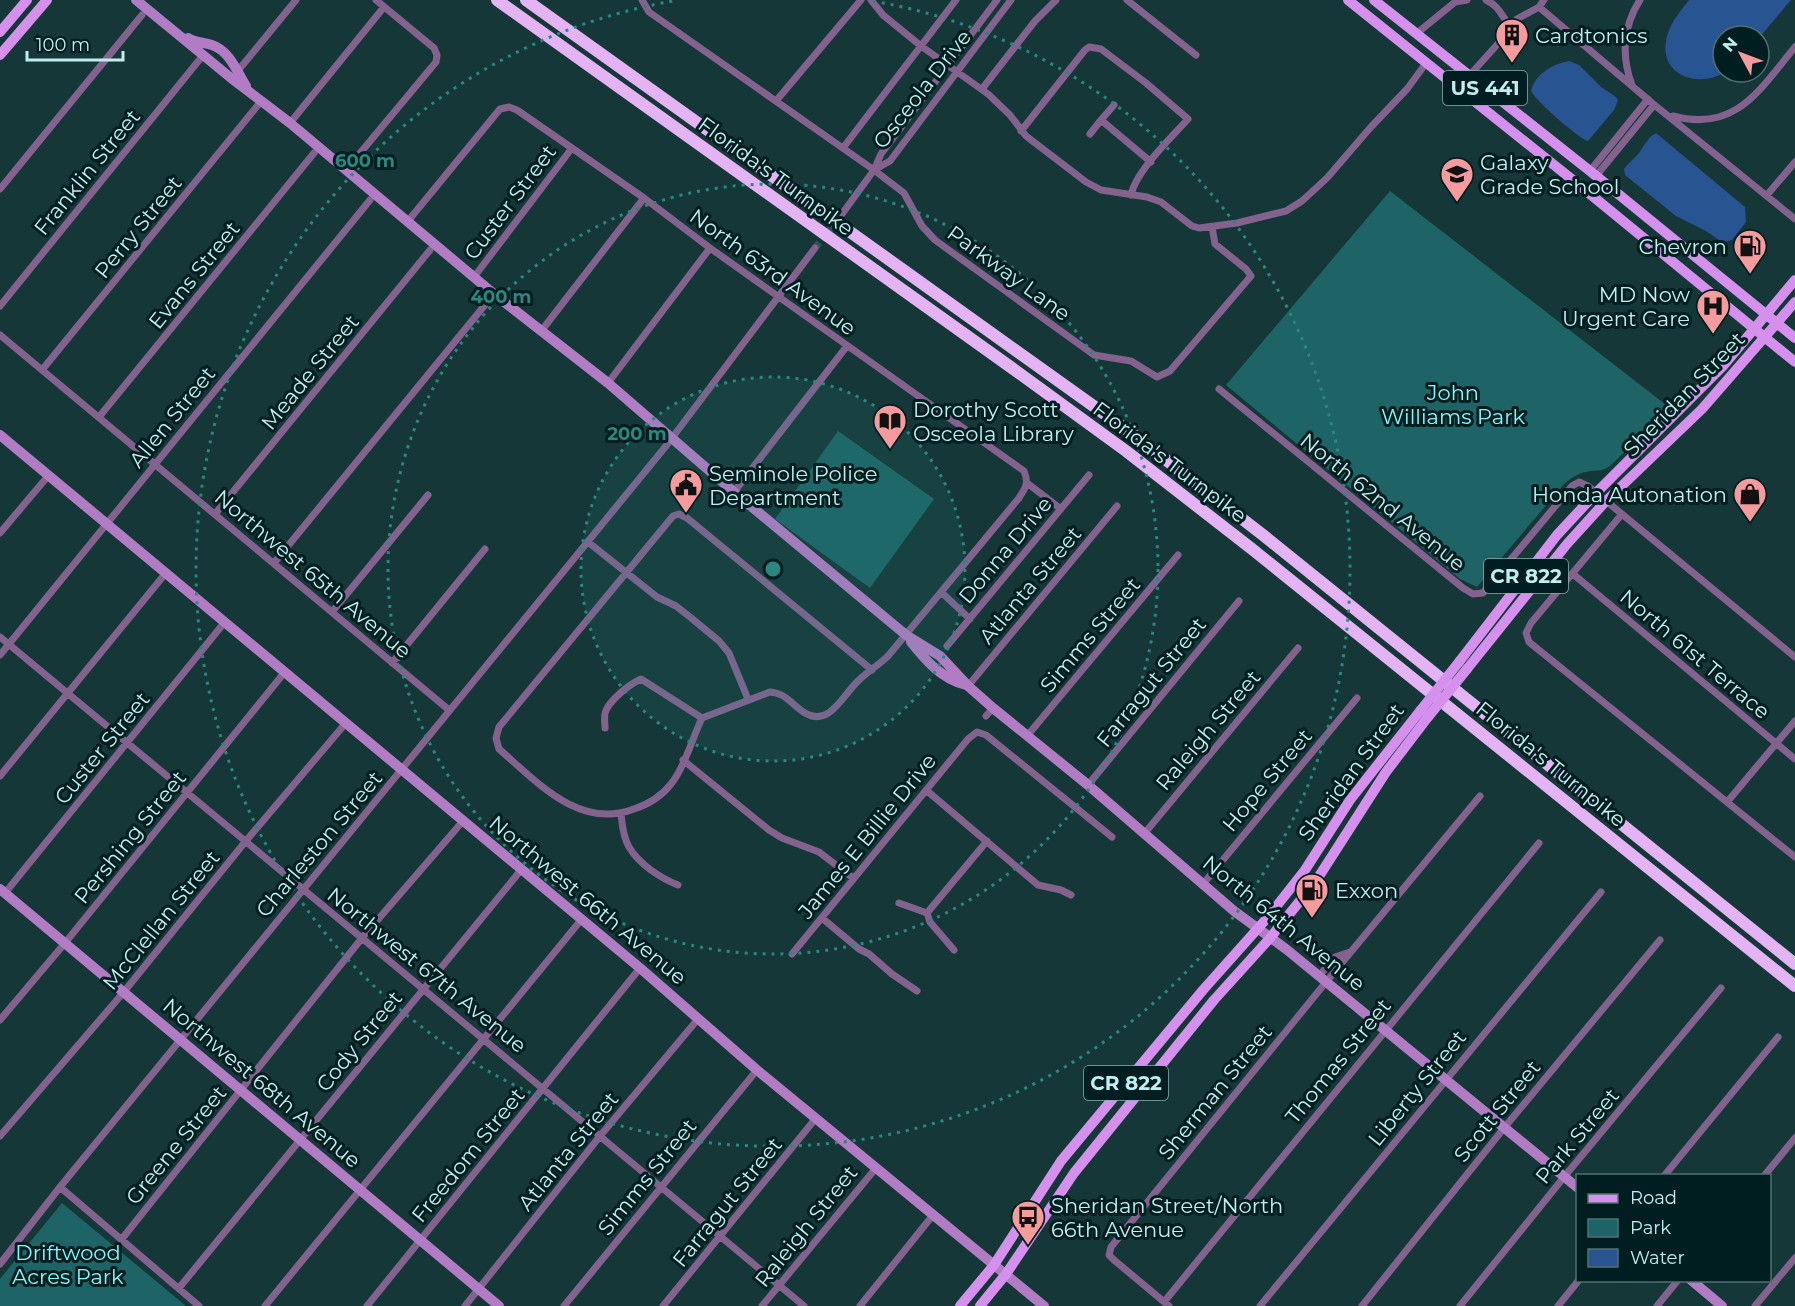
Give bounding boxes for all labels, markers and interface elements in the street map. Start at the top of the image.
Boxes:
building icon: Cardtonics [1494,17,1530,64]
place label: Cardtonics [1535,23,1648,48]
scale bar [27,24,123,62]
north arrow [1711,24,1771,84]
street label: Osceola Drive [868,25,976,153]
text: N [1719,33,1741,56]
text: 100 m [36,34,90,56]
road number: US 441 [1443,71,1527,105]
street label: Franklin Street [29,104,145,240]
street label: Florida's Turnpike [694,111,858,241]
street label: Custer Street [459,140,561,264]
text: 600 m [335,150,395,172]
place label: Galaxy Grade School [1480,150,1619,199]
school or university icon: Galaxy Grade School [1439,156,1475,203]
street label: Perry Street [89,171,187,283]
street label: North 63rd Avenue [685,203,861,341]
street label: Evans Street [143,216,245,334]
street label: Parkway Lane [943,220,1075,326]
fuel station icon: Chevron [1732,228,1768,275]
place label: Chevron [1639,234,1727,259]
place label: MD Now Urgent Care [1562,282,1691,331]
text: 400 m [471,286,531,308]
hospital icon: MD Now Urgent Care [1695,288,1731,335]
street label: Meade Street [256,309,364,435]
street label: Sheridan Street [1618,326,1750,462]
street label: Allen Street [124,362,220,472]
park label: John Williams Park [1381,380,1525,429]
street label: Florida's Turnpike [1088,396,1252,528]
place label: Dorothy Scott Osceola Library [913,397,1074,446]
library icon: Dorothy Scott Osceola Library [872,403,908,450]
text: 200 m [607,423,667,445]
street label: North 62nd Avenue [1295,428,1471,576]
place label: Seminole Police Department [709,461,877,510]
public building icon: Seminole Police Department [668,467,704,514]
shop icon: Honda Autonation [1732,476,1768,523]
place label: Honda Autonation [1532,482,1727,507]
street label: Northwest 65th Avenue [210,484,416,664]
street label: Donna Drive [953,491,1057,609]
street label: Atlanta Street [974,521,1086,649]
centre of rings [763,559,783,579]
road number: CR 822 [1484,559,1568,593]
street label: Simms Street [1035,572,1145,698]
street label: North 61st Terrace [1615,584,1775,724]
street label: Farragut Street [1091,612,1211,752]
street label: Raleigh Street [1151,665,1265,795]
street label: Custer Street [49,687,155,809]
street label: Florida's Turnpike [1471,696,1631,832]
street label: Sheridan Street [1293,699,1409,845]
street label: Hope Street [1217,724,1317,836]
street label: James E Billie Drive [792,749,941,924]
street label: Pershing Street [69,766,191,908]
street label: Charleston Street [251,766,387,922]
street label: Northwest 66th Avenue [484,810,692,990]
street label: McClellan Street [97,845,225,995]
street label: North 64th Avenue [1198,850,1370,996]
fuel station icon: Exxon [1294,872,1330,919]
place label: Exxon [1335,878,1398,903]
street label: Northwest 67th Avenue [322,882,532,1058]
street label: Cody Street [311,986,407,1096]
street label: Northwest 68th Avenue [158,993,366,1173]
street label: Thomas Street [1280,994,1396,1128]
street label: Sherman Street [1153,1020,1277,1164]
street label: Liberty Street [1363,1025,1471,1151]
street label: Scott Street [1448,1055,1546,1167]
road number: CR 822 [1084,1066,1168,1100]
street label: Greene Street [120,1081,232,1209]
street label: Freedom Street [406,1083,530,1227]
street label: Park Street [1530,1083,1624,1189]
street label: Atlanta Street [513,1087,623,1215]
street label: Simms Street [592,1114,702,1240]
street label: Farragut Street [667,1132,787,1272]
street label: Raleigh Street [749,1160,863,1292]
legend [1576,1174,1771,1282]
text: Road [1630,1187,1677,1209]
place label: Sheridan Street/North 66th Avenue [1051,1193,1283,1242]
bus stop icon: Sheridan Street/North 66th Avenue [1010,1199,1046,1246]
text: Park [1630,1217,1671,1239]
park label: Driftwood Acres Park [12,1240,124,1289]
text: Water [1630,1247,1685,1269]

